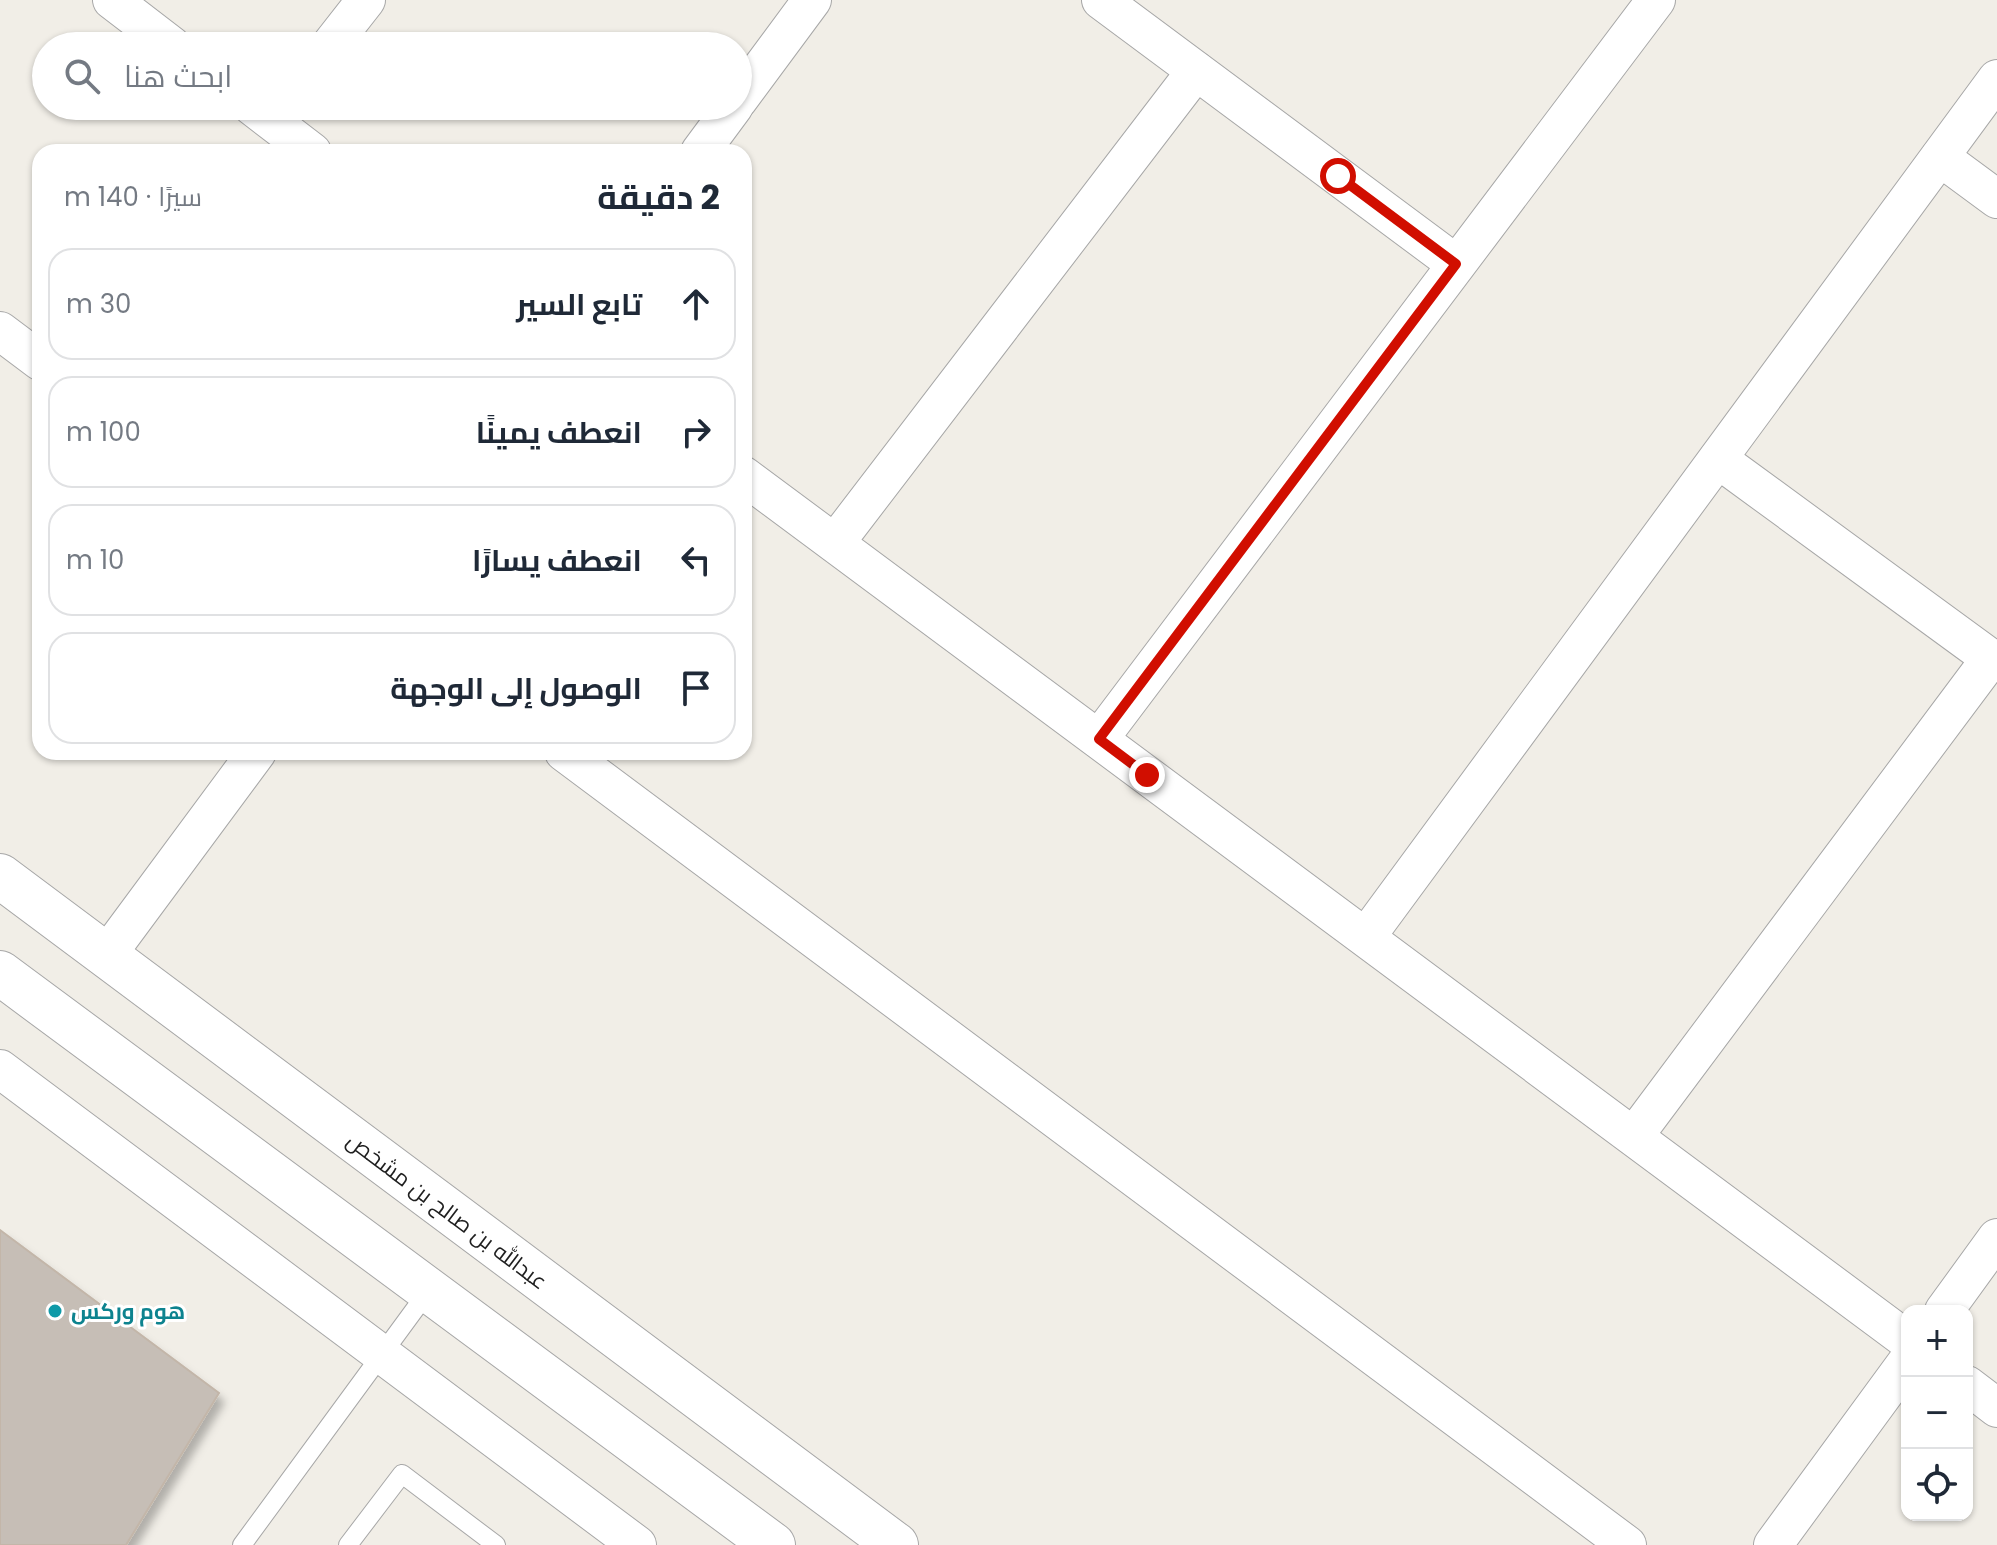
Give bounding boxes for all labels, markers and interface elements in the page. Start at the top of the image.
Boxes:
search box [32,32,752,120]
icon: search [60,54,104,98]
text: ابحث هنا [124,55,232,98]
route start [1320,158,1356,194]
text: 2 دقيقة [597,173,720,221]
text: سيرًا · 140 m [64,179,202,215]
icon: ahead [674,282,718,326]
text: تابع السير [516,283,642,326]
text: 30 m [66,286,131,322]
icon: right [674,410,718,454]
text: انعطف يمينًا [476,411,642,454]
text: 100 m [66,414,141,450]
icon: left [674,538,718,582]
text: انعطف يسارًا [472,539,642,582]
text: 10 m [66,542,124,578]
icon: arrive [674,666,718,710]
text: الوصول إلى الوجهة [390,667,642,710]
route end [1129,757,1165,793]
street label: عبدالله بن صالح بن مشخص [340,1125,554,1297]
place label: هوم وركس [71,1296,185,1327]
marker: هوم وركس [46,1302,64,1320]
map controls [1901,1305,1973,1521]
button: + [1901,1305,1973,1377]
button: − [1901,1377,1973,1449]
button: locate [1901,1449,1973,1521]

